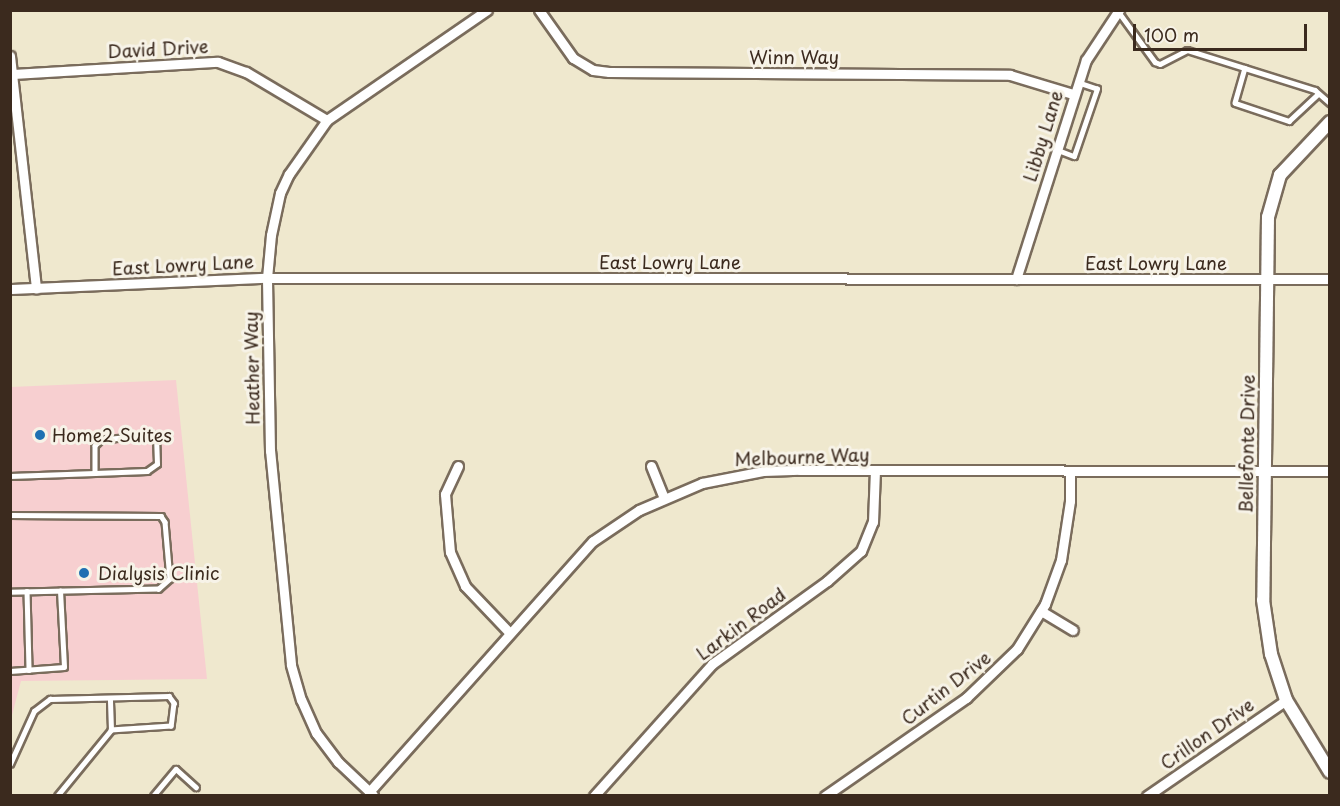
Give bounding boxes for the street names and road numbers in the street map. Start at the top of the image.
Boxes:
street label: David Drive [107,36,209,62]
street label: Winn Way [749,46,839,68]
street label: Libby Lane [1019,88,1067,184]
street label: East Lowry Lane [111,250,255,280]
street label: East Lowry Lane [598,251,742,273]
street label: East Lowry Lane [1084,252,1228,274]
street label: Heather Way [240,311,264,425]
street label: Bellefonte Drive [1235,375,1259,513]
street label: Melbourne Way [734,444,870,470]
street label: Larkin Road [692,583,790,665]
street label: Curtin Drive [897,646,995,730]
street label: Crillon Drive [1156,694,1258,774]

